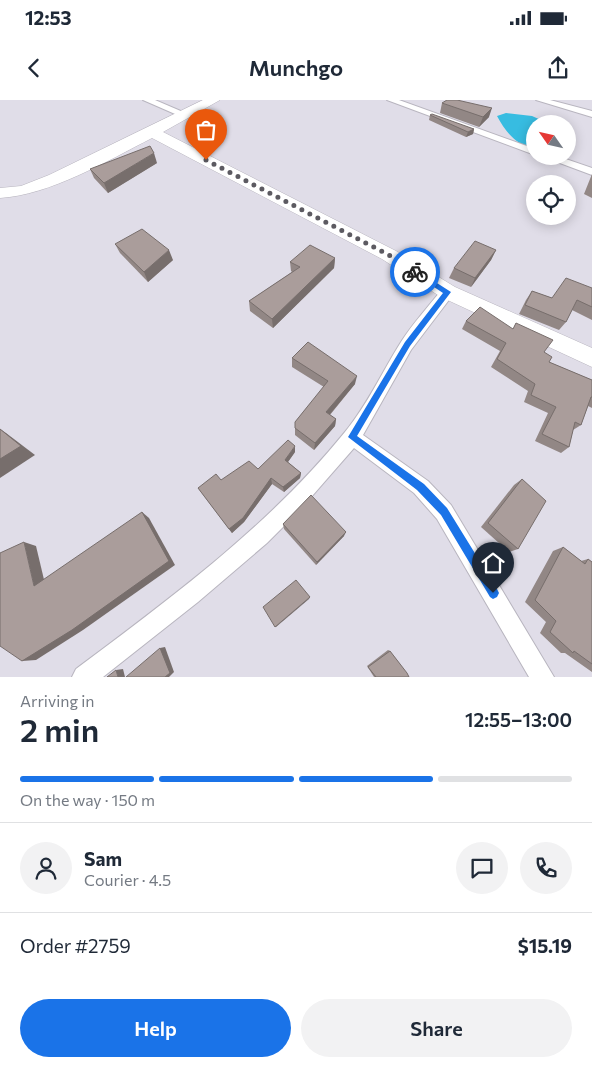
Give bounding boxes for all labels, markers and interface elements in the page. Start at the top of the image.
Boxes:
text: 12:53 [25,6,72,29]
icon: back [20,54,48,82]
text: Munchgo [249,54,343,81]
icon: share [544,54,572,82]
pin [185,109,227,160]
north arrow [526,115,576,165]
map controls [526,115,576,225]
icon: bag [192,116,220,144]
button: locate [526,175,576,225]
courier [390,247,440,297]
icon: bike [401,258,429,286]
pin [472,542,514,593]
icon: home [479,549,507,577]
text: Arriving in [20,691,94,710]
text: 12:55–13:00 [465,708,572,731]
text: 2 min [20,709,99,749]
text: On the way · 150 m [20,790,155,809]
button: person [20,842,72,894]
button: chat [456,842,508,894]
button: phone [520,842,572,894]
text: Sam [84,847,122,870]
text: Courier · 4.5 [84,870,171,889]
text: Order #2759 [20,934,131,957]
text: $15.19 [518,934,572,957]
button: Help [20,999,291,1057]
button: Share [301,999,572,1057]

